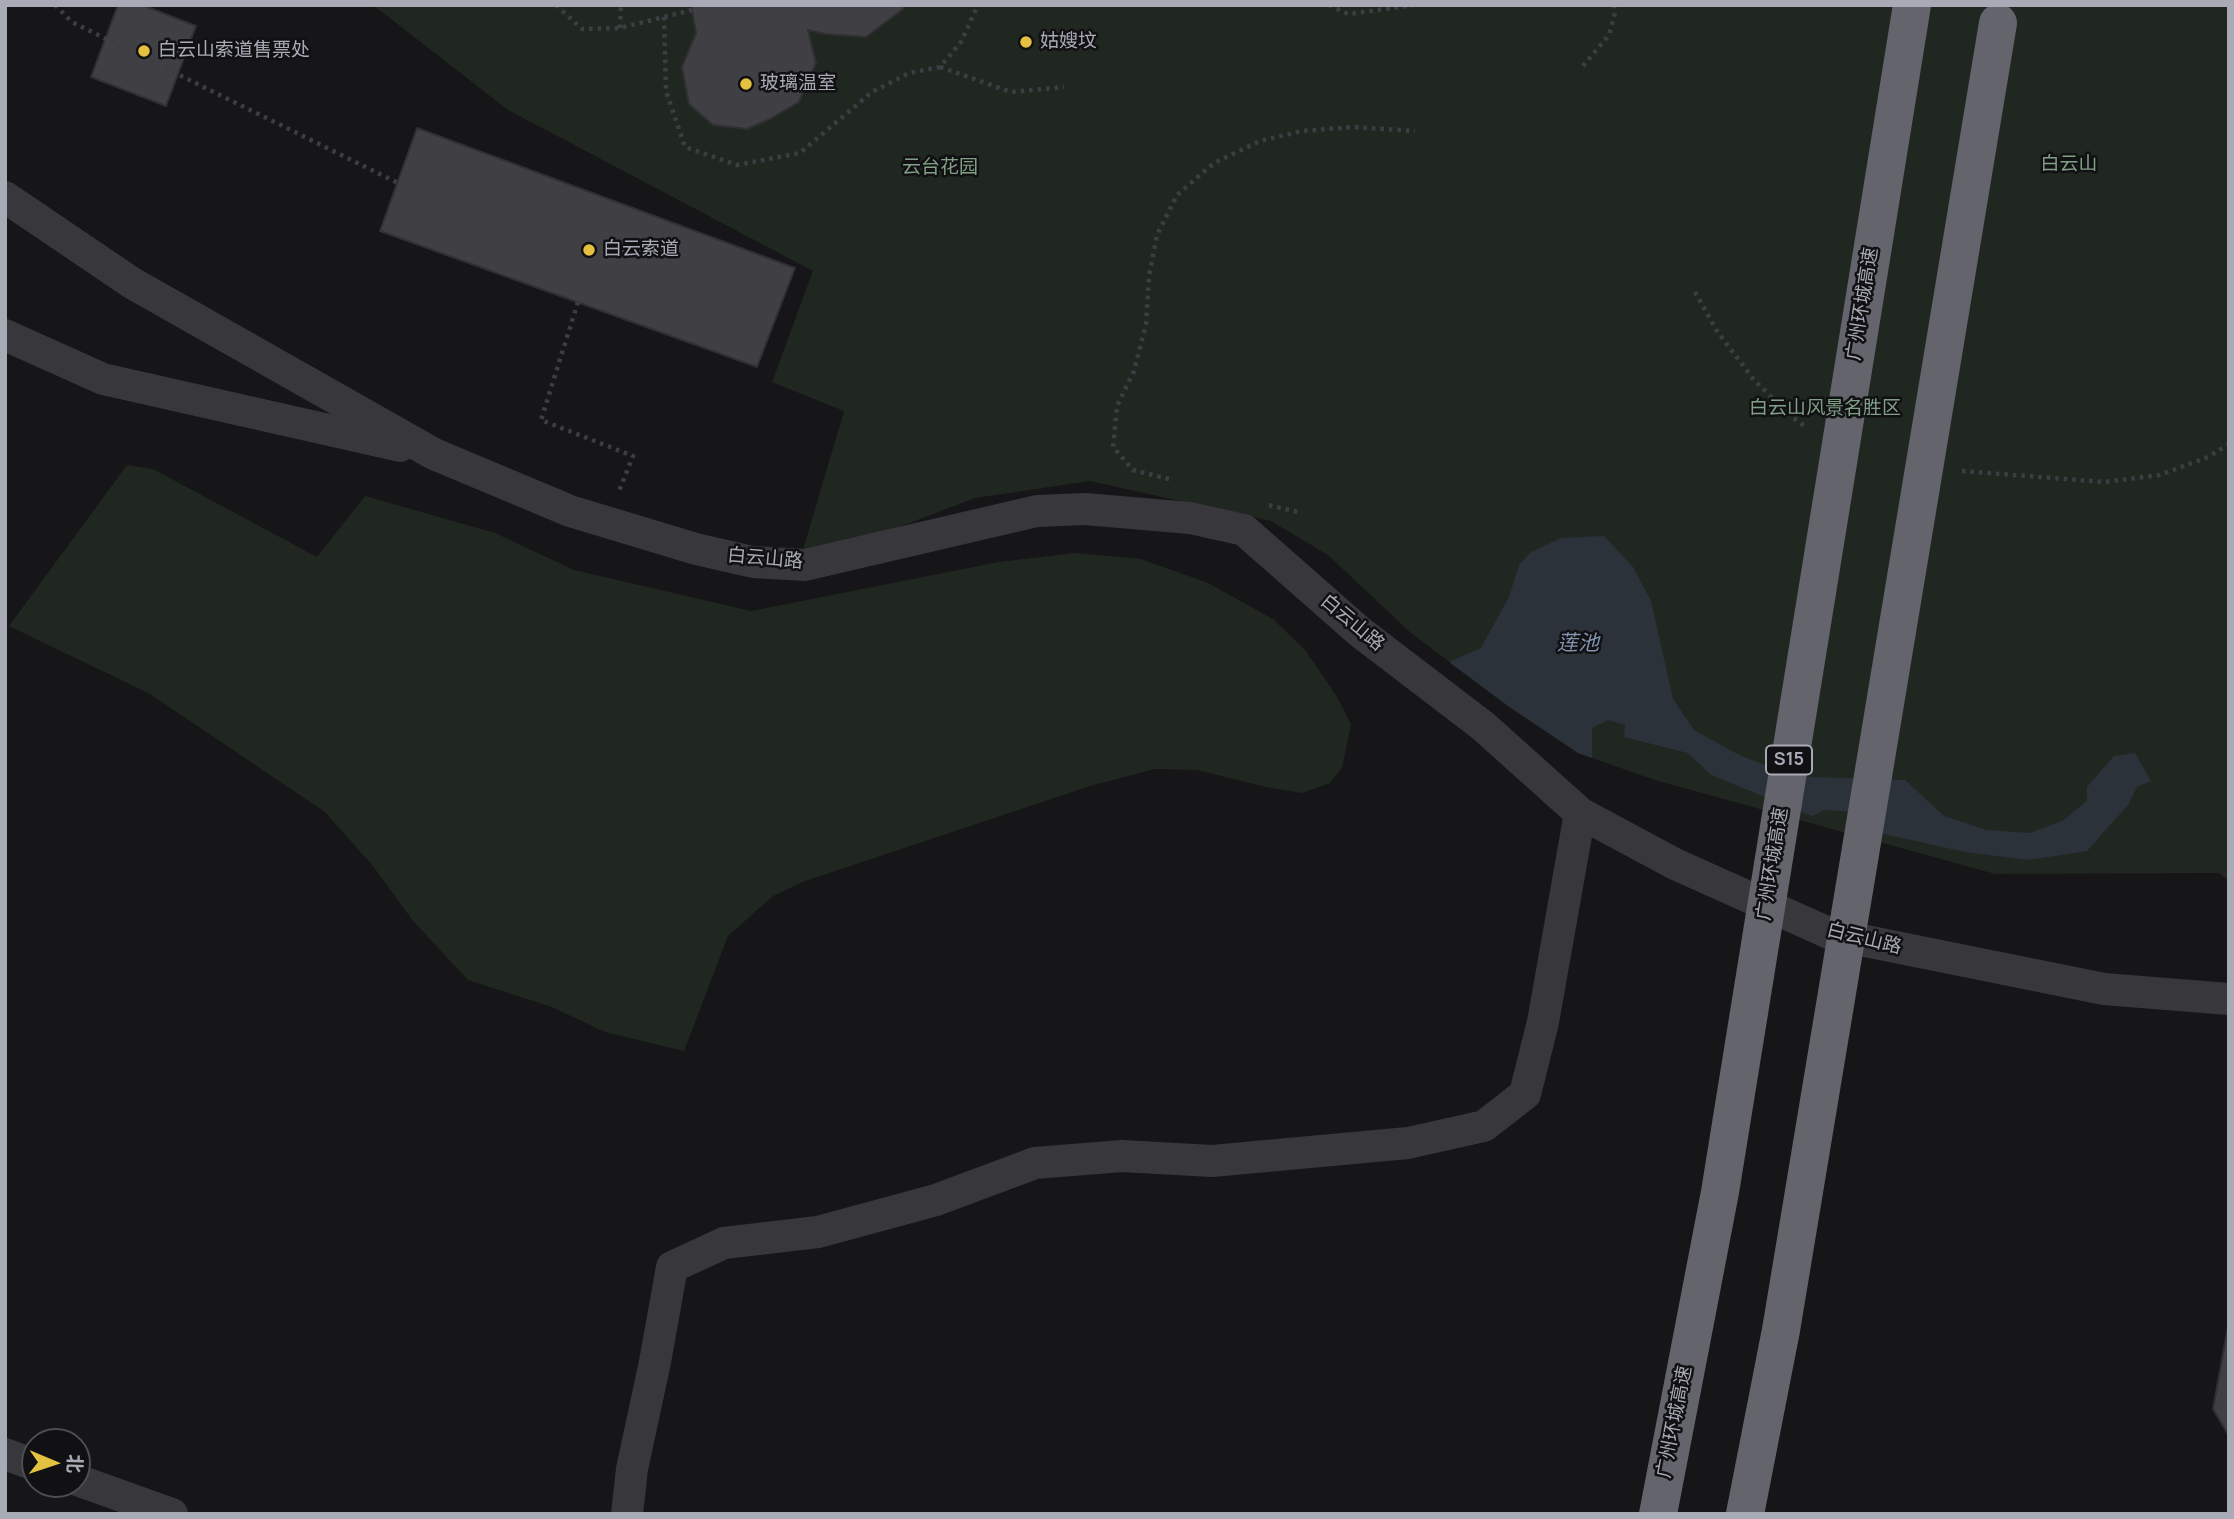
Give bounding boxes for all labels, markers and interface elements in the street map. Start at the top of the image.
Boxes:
place label: 姑嫂坟 [1040,31,1097,53]
marker: 姑嫂坟 [1018,34,1034,50]
place label: 白云山索道售票处 [158,40,310,62]
marker: 白云山索道售票处 [136,43,152,59]
place label: 玻璃温室 [760,73,836,95]
marker: 玻璃温室 [738,76,754,92]
park label: 白云山 [2041,154,2097,176]
park label: 云台花园 [902,157,978,179]
place label: 白云索道 [603,239,679,261]
marker: 白云索道 [581,242,597,258]
street label: 广州环城高速 [1843,246,1883,362]
park label: 白云山风景名胜区 [1749,398,1901,420]
street label: 白云山路 [726,544,804,574]
street label: 白云山路 [1316,590,1388,656]
water label: 莲池 [1557,631,1599,657]
road number: S15 [1766,746,1812,774]
street label: 广州环城高速 [1753,806,1793,922]
street label: 白云山路 [1824,919,1904,959]
street label: 广州环城高速 [1653,1364,1697,1480]
north arrow [21,1428,91,1498]
text: 北 [62,1454,88,1474]

